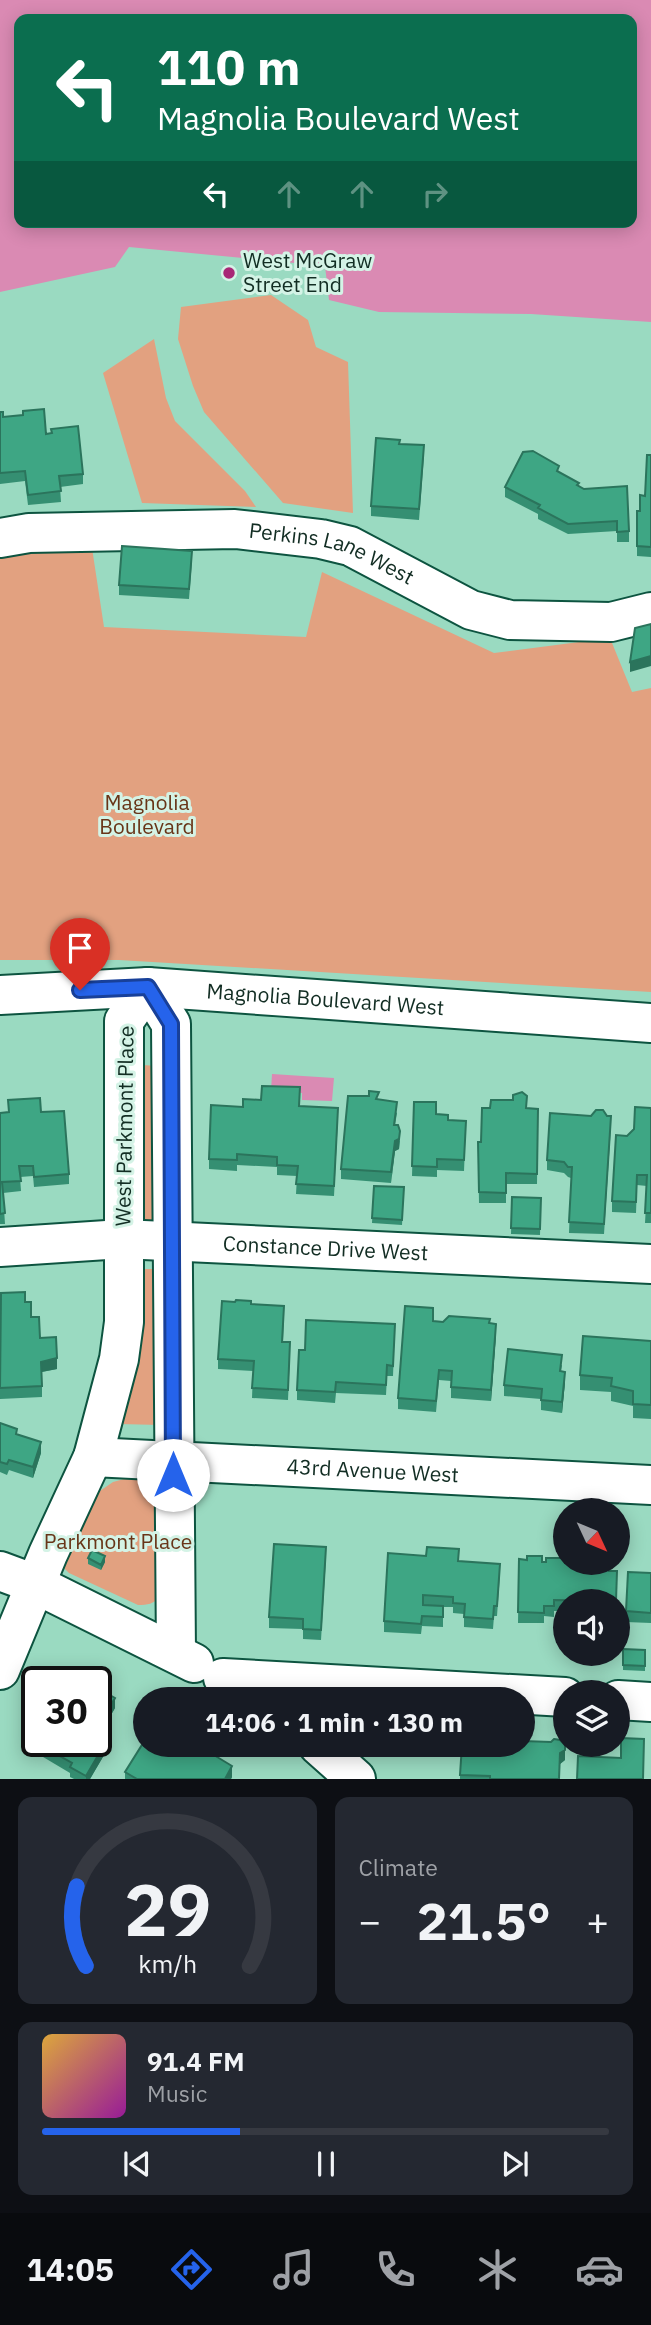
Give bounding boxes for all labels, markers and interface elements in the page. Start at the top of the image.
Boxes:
text: 110 m [157,35,301,98]
icon: left [42,42,133,133]
text: Magnolia Boulevard West [157,97,520,139]
icon: left [197,175,235,213]
icon: ahead [270,175,308,213]
icon: ahead [343,175,381,213]
icon: right [416,175,454,213]
place label: West McGraw Street End [243,246,372,298]
marker: West McGraw Street End [221,265,237,281]
street label: Perkins Lane West [248,516,419,590]
park label: Magnolia Boulevard [99,788,195,840]
pin [50,918,110,990]
icon: arrive [61,929,99,967]
street label: Magnolia Boulevard West [206,976,445,1021]
street label: West Parkmont Place [108,1025,140,1227]
street label: Constance Drive West [222,1229,429,1266]
position arrow [136,1438,210,1512]
street label: 43rd Avenue West [286,1452,460,1488]
north arrow [553,1498,630,1575]
map controls [553,1498,630,1757]
park label: Parkmont Place [44,1527,192,1555]
button: sound [553,1589,630,1666]
speed limit sign: 30 [21,1666,112,1757]
button: layers [553,1680,630,1757]
text: 14:06 · 1 min · 130 m [205,1705,463,1739]
text: Climate [359,1852,438,1882]
text: 29 [124,1862,211,1957]
text: 21.5° [417,1887,551,1954]
text: − [359,1896,381,1945]
text: + [586,1896,609,1945]
text: km/h [138,1947,197,1980]
text: 91.4 FM [147,2044,245,2078]
text: Music [147,2078,207,2108]
icon: previous [118,2145,156,2183]
icon: pause [307,2145,345,2183]
icon: next [496,2145,534,2183]
icon: directions [167,2245,216,2294]
icon: music [269,2245,318,2294]
icon: phone [371,2245,420,2294]
icon: climate [473,2245,522,2294]
icon: car [575,2245,624,2294]
text: 14:05 [27,2248,114,2290]

